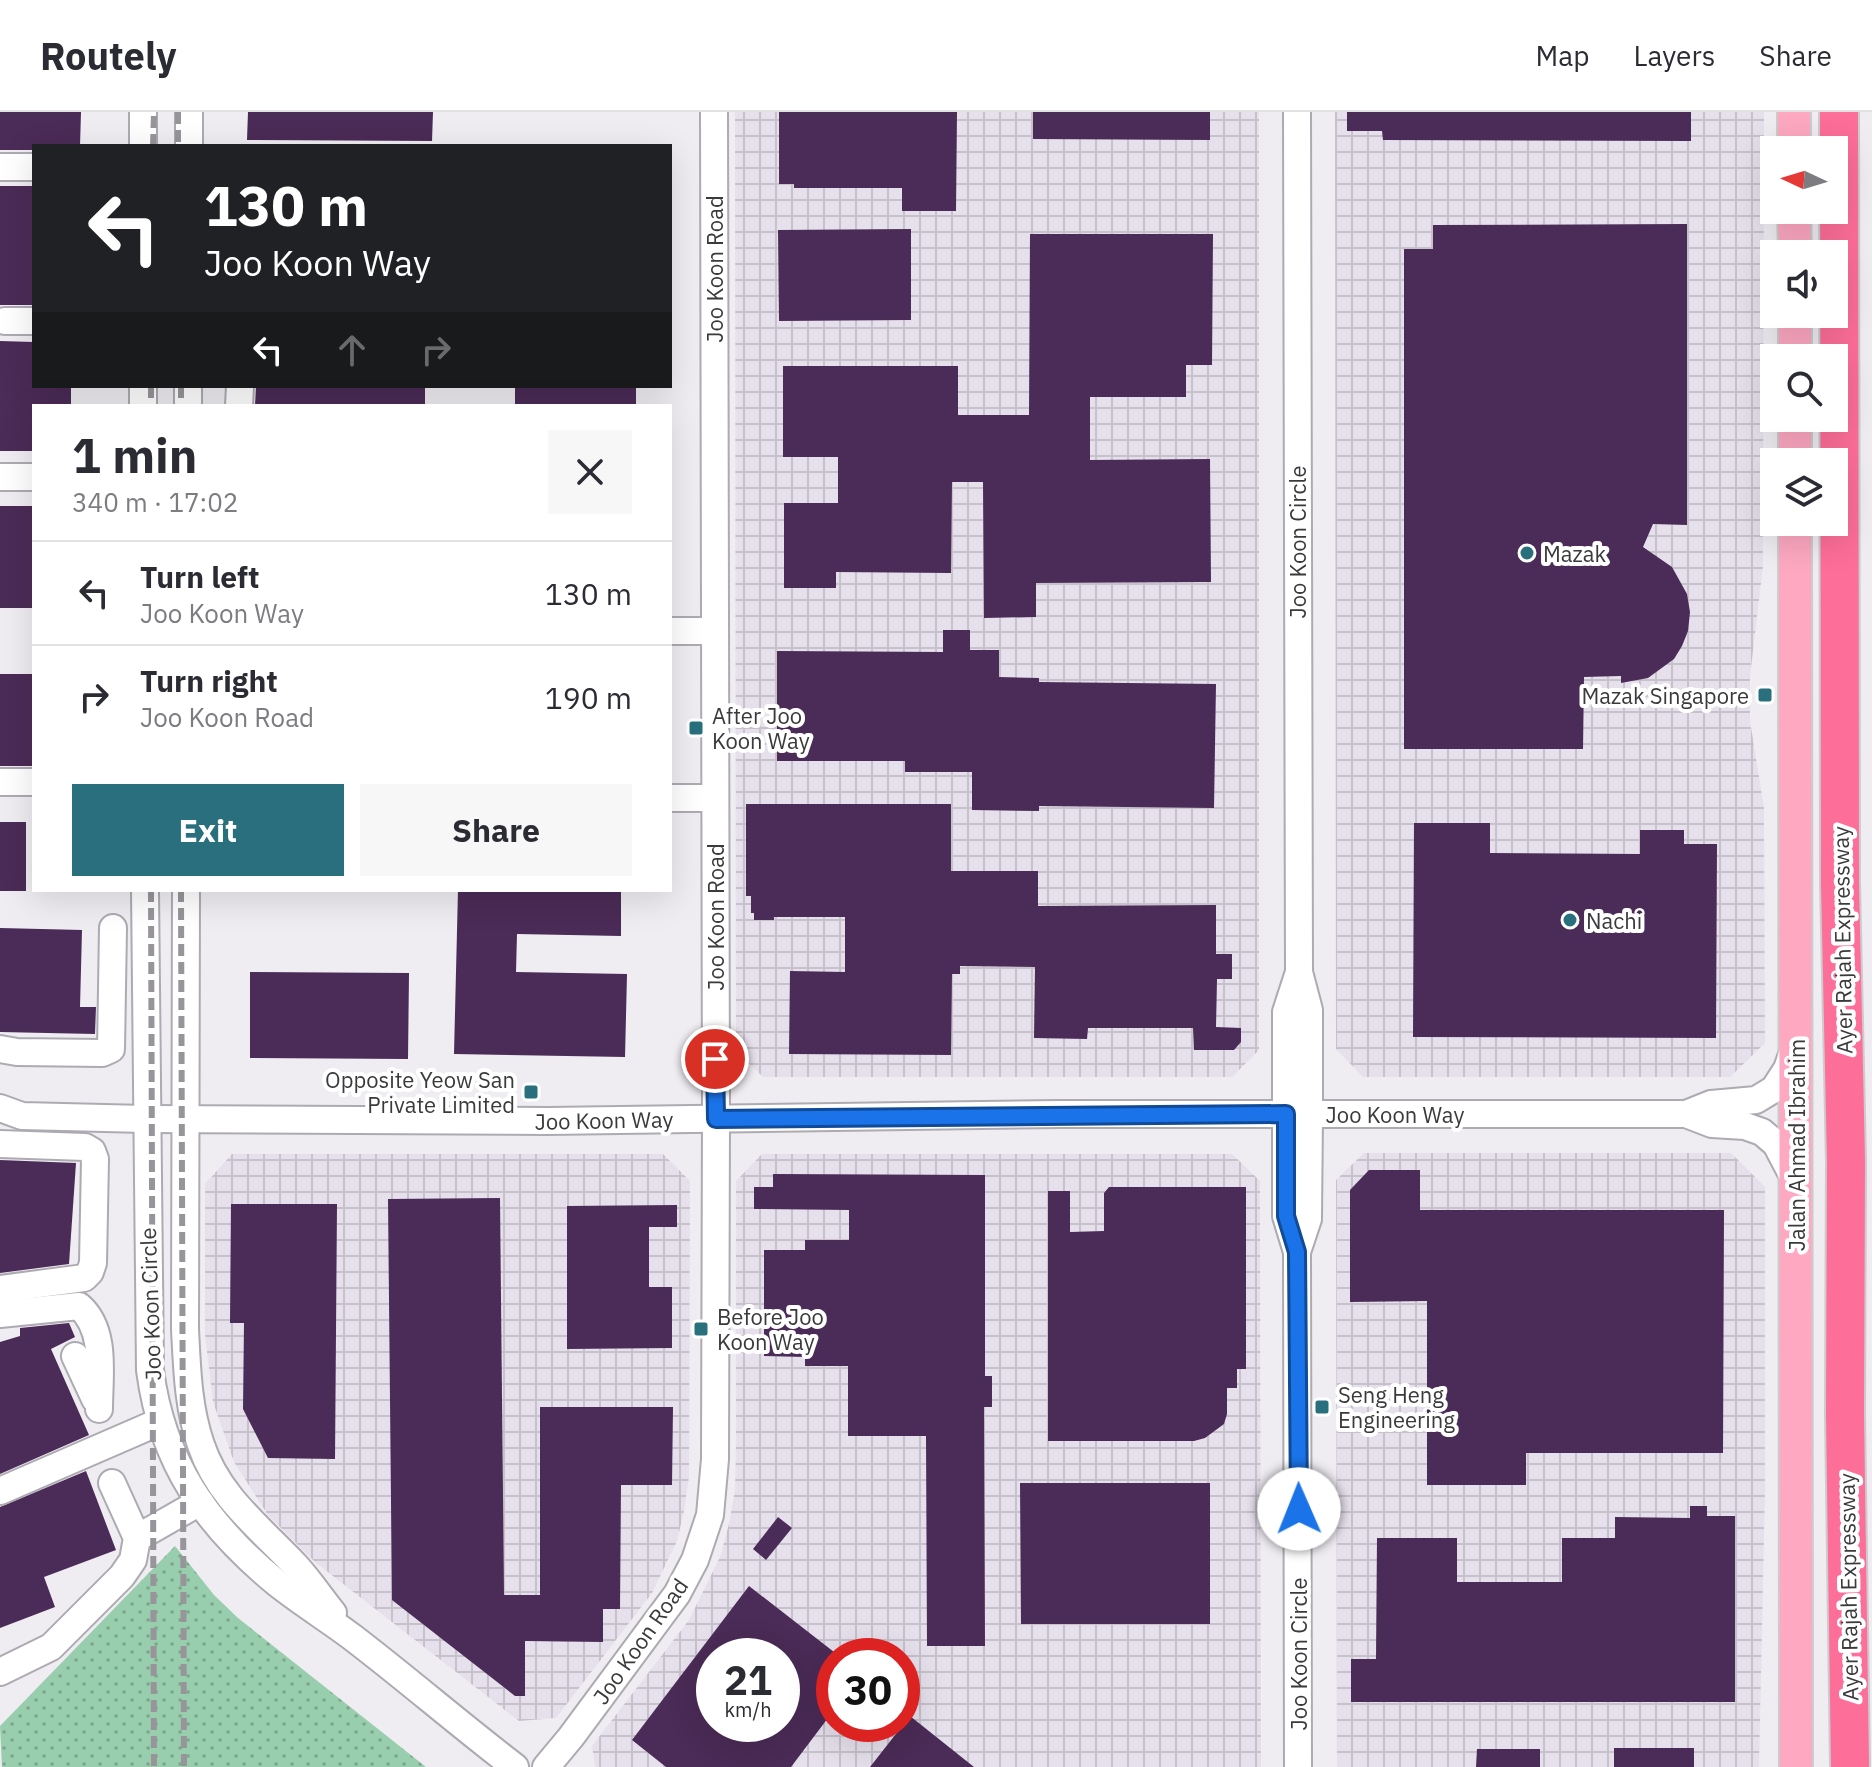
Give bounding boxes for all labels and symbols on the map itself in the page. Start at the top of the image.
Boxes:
north arrow [1760,136,1848,224]
street label: Joo Koon Road [700,195,729,343]
street label: Joo Koon Circle [1283,465,1312,619]
place label: Mazak [1543,539,1607,568]
marker: Mazak [1518,544,1536,562]
place label: Mazak Singapore [1581,681,1749,710]
marker: Mazak Singapore [1756,686,1774,704]
place label: After Joo Koon Way [712,701,810,755]
marker: After Joo Koon Way [687,719,705,737]
street label: Ayer Rajah Expressway [1826,826,1858,1054]
street label: Joo Koon Road [701,843,730,991]
place label: Nachi [1586,906,1642,935]
marker: Nachi [1561,911,1579,929]
pin [681,1025,749,1093]
street label: Jalan Ahmad Ibrahim [1782,1039,1811,1251]
place label: Opposite Yeow San Private Limited [325,1065,515,1119]
marker: Opposite Yeow San Private Limited [522,1083,540,1101]
street label: Joo Koon Way [1326,1100,1464,1129]
street label: Joo Koon Way [534,1104,674,1136]
street label: Joo Koon Circle [133,1227,167,1381]
place label: Before Joo Koon Way [717,1302,824,1356]
marker: Before Joo Koon Way [692,1320,710,1338]
place label: Seng Heng Engineering [1338,1380,1455,1434]
marker: Seng Heng Engineering [1313,1398,1331,1416]
position arrow [1257,1467,1341,1551]
street label: Ayer Rajah Expressway [1832,1473,1864,1701]
street label: Joo Koon Road [586,1572,694,1710]
street label: Joo Koon Circle [1284,1577,1313,1731]
speed limit sign: 30 [816,1638,920,1742]

